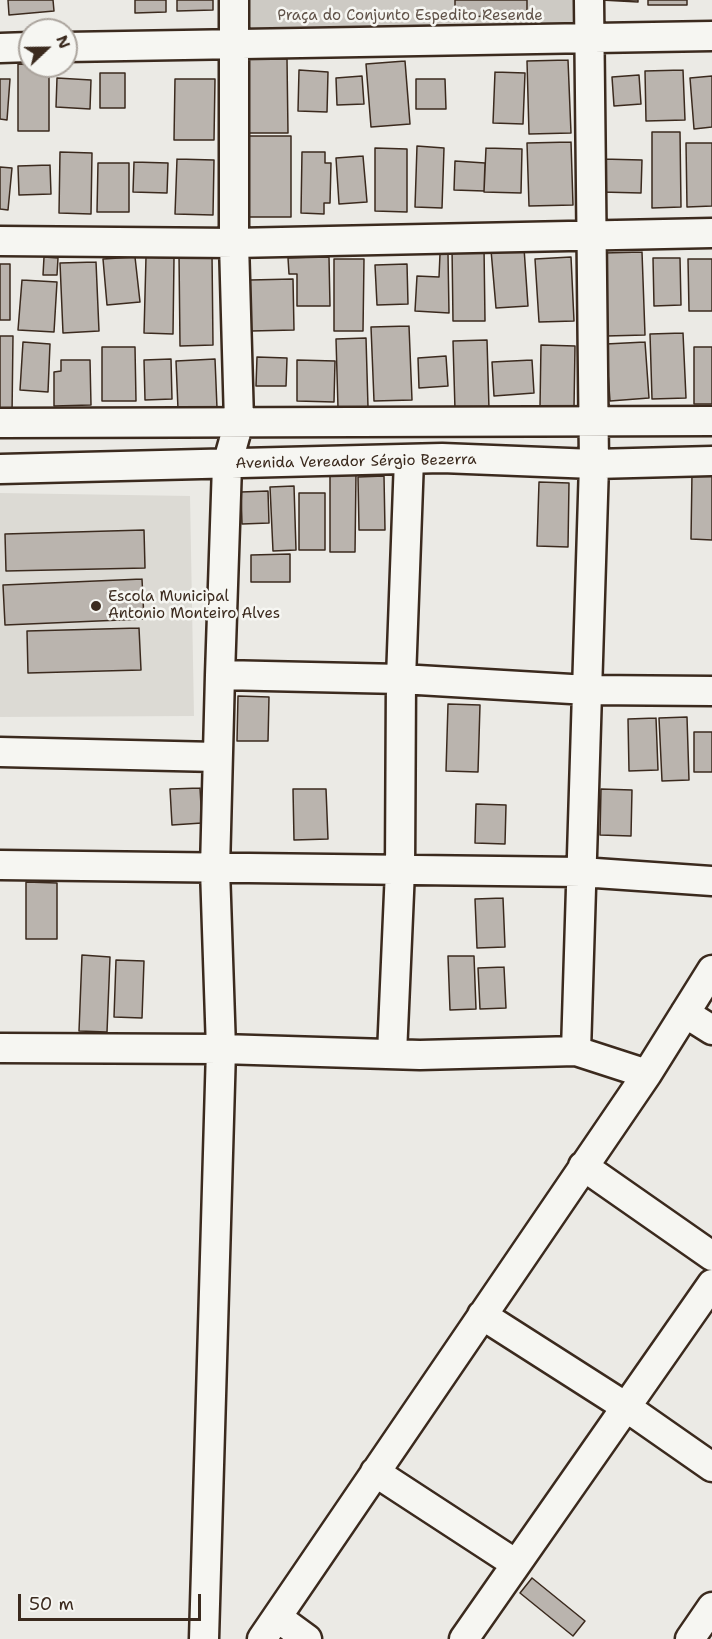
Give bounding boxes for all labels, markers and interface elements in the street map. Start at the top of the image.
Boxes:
park label: Praça do Conjunto Espedito Resende [277,7,543,25]
north arrow [18,18,78,78]
text: N [51,32,75,52]
street label: Avenida Vereador Sérgio Bezerra [235,451,477,473]
place label: Escola Municipal Antonio Monteiro Alves [108,588,280,623]
marker: Escola Municipal Antonio Monteiro Alves [89,599,103,613]
scale bar [21,1582,204,1620]
text: 50 m [29,1592,74,1616]

